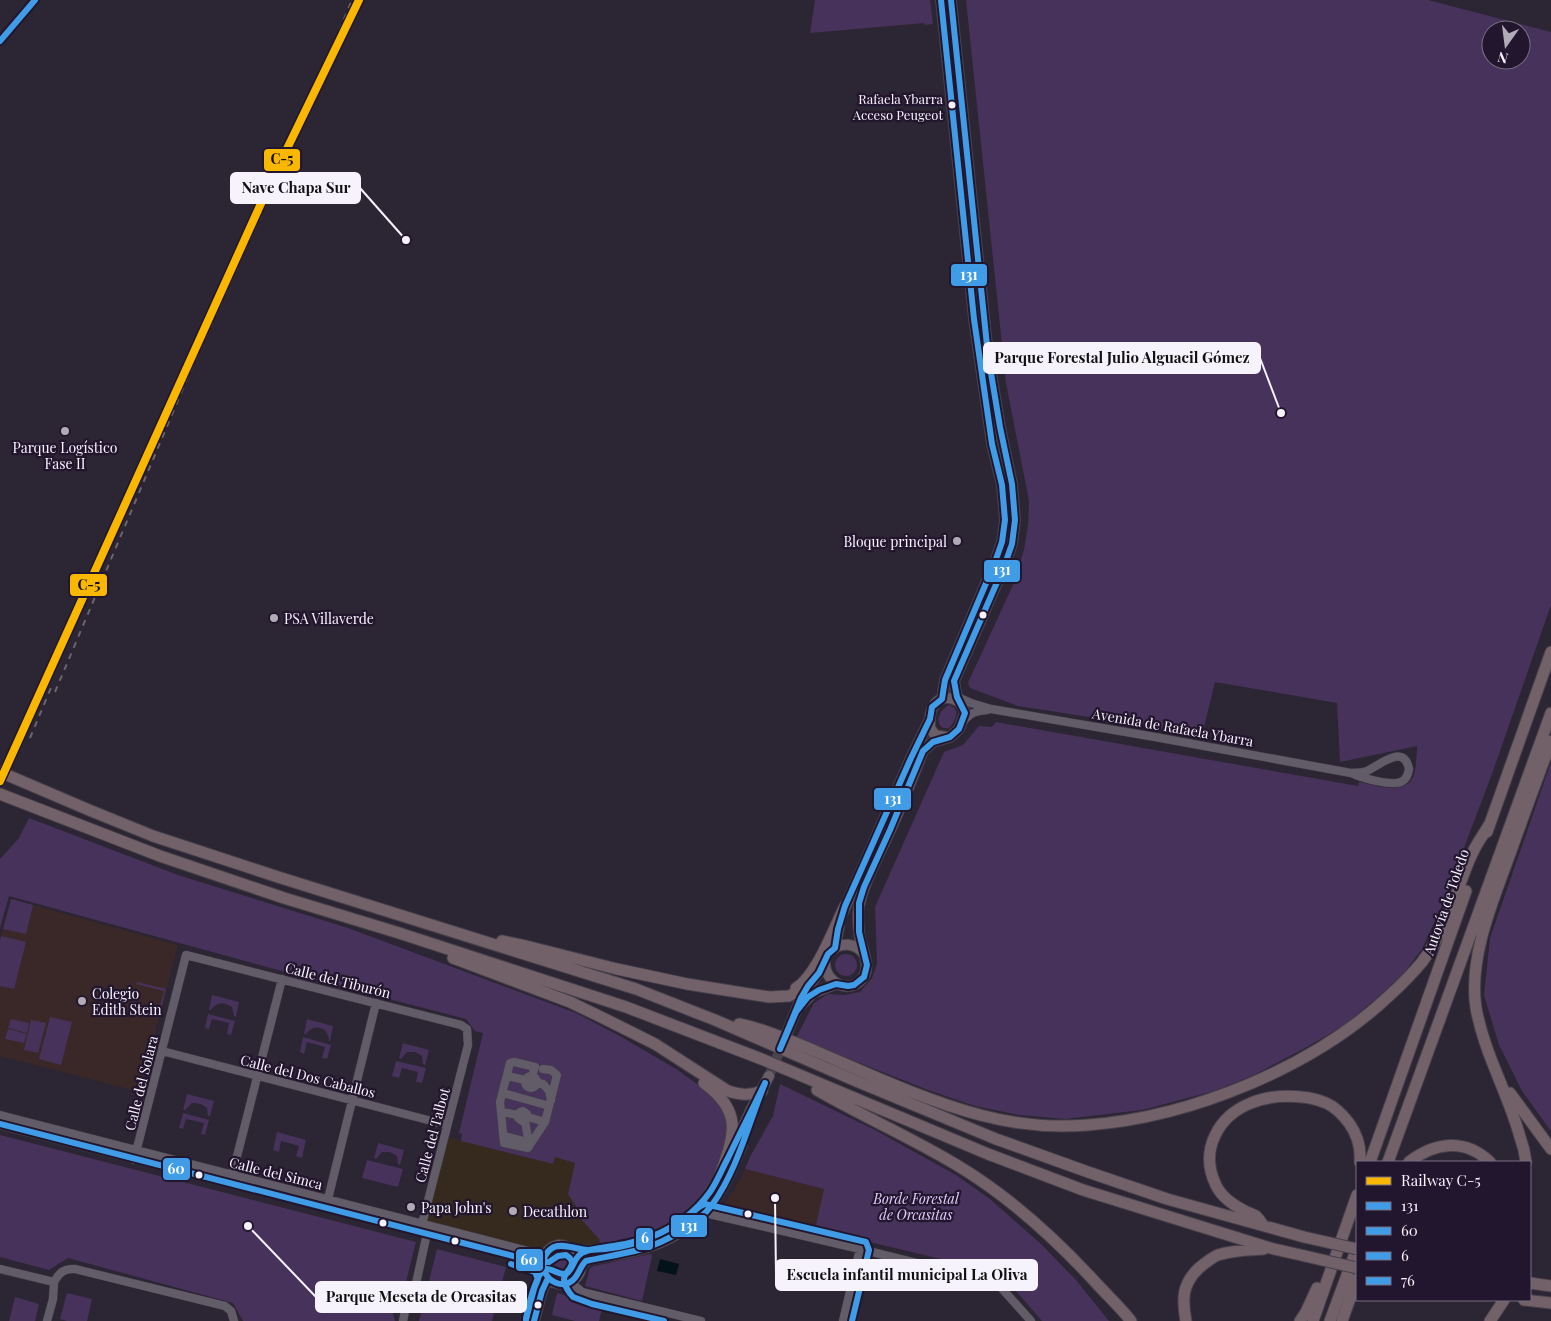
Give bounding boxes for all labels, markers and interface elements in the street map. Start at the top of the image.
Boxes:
north arrow [1481,20,1531,70]
text: N [1496,48,1510,69]
place label: Rafaela Ybarra Acceso Peugeot [852,90,944,123]
marker: Rafaela Ybarra Acceso Peugeot [947,100,957,110]
line badge: C-5 [263,148,301,172]
text: C-5 [270,149,294,168]
callout: Nave Chapa Sur [231,173,360,203]
text: Nave Chapa Sur [241,177,351,197]
line badge: 131 [950,263,988,287]
text: 131 [960,265,978,284]
callout: Parque Forestal Julio Alguacil Gómez [984,343,1260,373]
text: Parque Forestal Julio Alguacil Gómez [994,347,1250,367]
marker: Parque Logístico Fase II [59,425,71,437]
place label: Parque Logístico Fase II [13,438,118,473]
place label: Bloque principal [843,532,947,551]
marker: Bloque principal [951,535,963,547]
line badge: 131 [983,559,1021,583]
text: 131 [993,560,1011,579]
line badge: C-5 [69,573,108,597]
text: C-5 [77,575,101,594]
place label: PSA Villaverde [284,609,374,628]
unlabelled marker [978,610,988,620]
marker: PSA Villaverde [268,612,280,624]
street label: Avenida de Rafaela Ybarra [1090,703,1255,751]
line badge: 131 [873,787,912,811]
text: 131 [884,789,902,808]
street label: Autovía de Toledo [1419,846,1473,959]
street label: Calle del Tiburón [283,958,393,1002]
place label: Colegio Edith Stein [92,984,162,1019]
marker: Colegio Edith Stein [76,995,88,1007]
street label: Calle del Solara [120,1034,162,1132]
street label: Calle del Dos Caballos [238,1050,378,1102]
street label: Calle del Talbot [410,1084,454,1185]
street label: Calle del Simca [227,1152,325,1194]
line badge: 60 [162,1157,191,1181]
text: 60 [168,1159,184,1178]
legend [1356,1161,1531,1301]
unlabelled marker [194,1170,204,1180]
text: Railway C-5 [1401,1170,1481,1190]
park label: Borde Forestal de Orcasitas [872,1189,960,1224]
text: 131 [1401,1195,1419,1215]
place label: Papa John's [421,1198,492,1217]
marker: Papa John's [405,1201,417,1213]
place label: Decathlon [523,1202,588,1221]
marker: Decathlon [507,1205,519,1217]
unlabelled marker [743,1209,753,1219]
line badge: 131 [670,1214,708,1238]
text: 131 [680,1216,698,1235]
unlabelled marker [378,1218,388,1228]
text: 60 [1401,1220,1418,1240]
line badge: 6 [635,1227,654,1251]
text: 6 [641,1228,649,1247]
unlabelled marker [450,1236,460,1246]
text: 6 [1401,1245,1409,1265]
line badge: 60 [515,1248,544,1272]
text: 60 [521,1250,537,1269]
callout: Escuela infantil municipal La Oliva [776,1260,1037,1290]
text: Escuela infantil municipal La Oliva [786,1264,1028,1284]
text: 76 [1401,1270,1415,1290]
callout: Parque Meseta de Orcasitas [316,1282,526,1312]
text: Parque Meseta de Orcasitas [326,1286,516,1306]
unlabelled marker [533,1300,543,1310]

